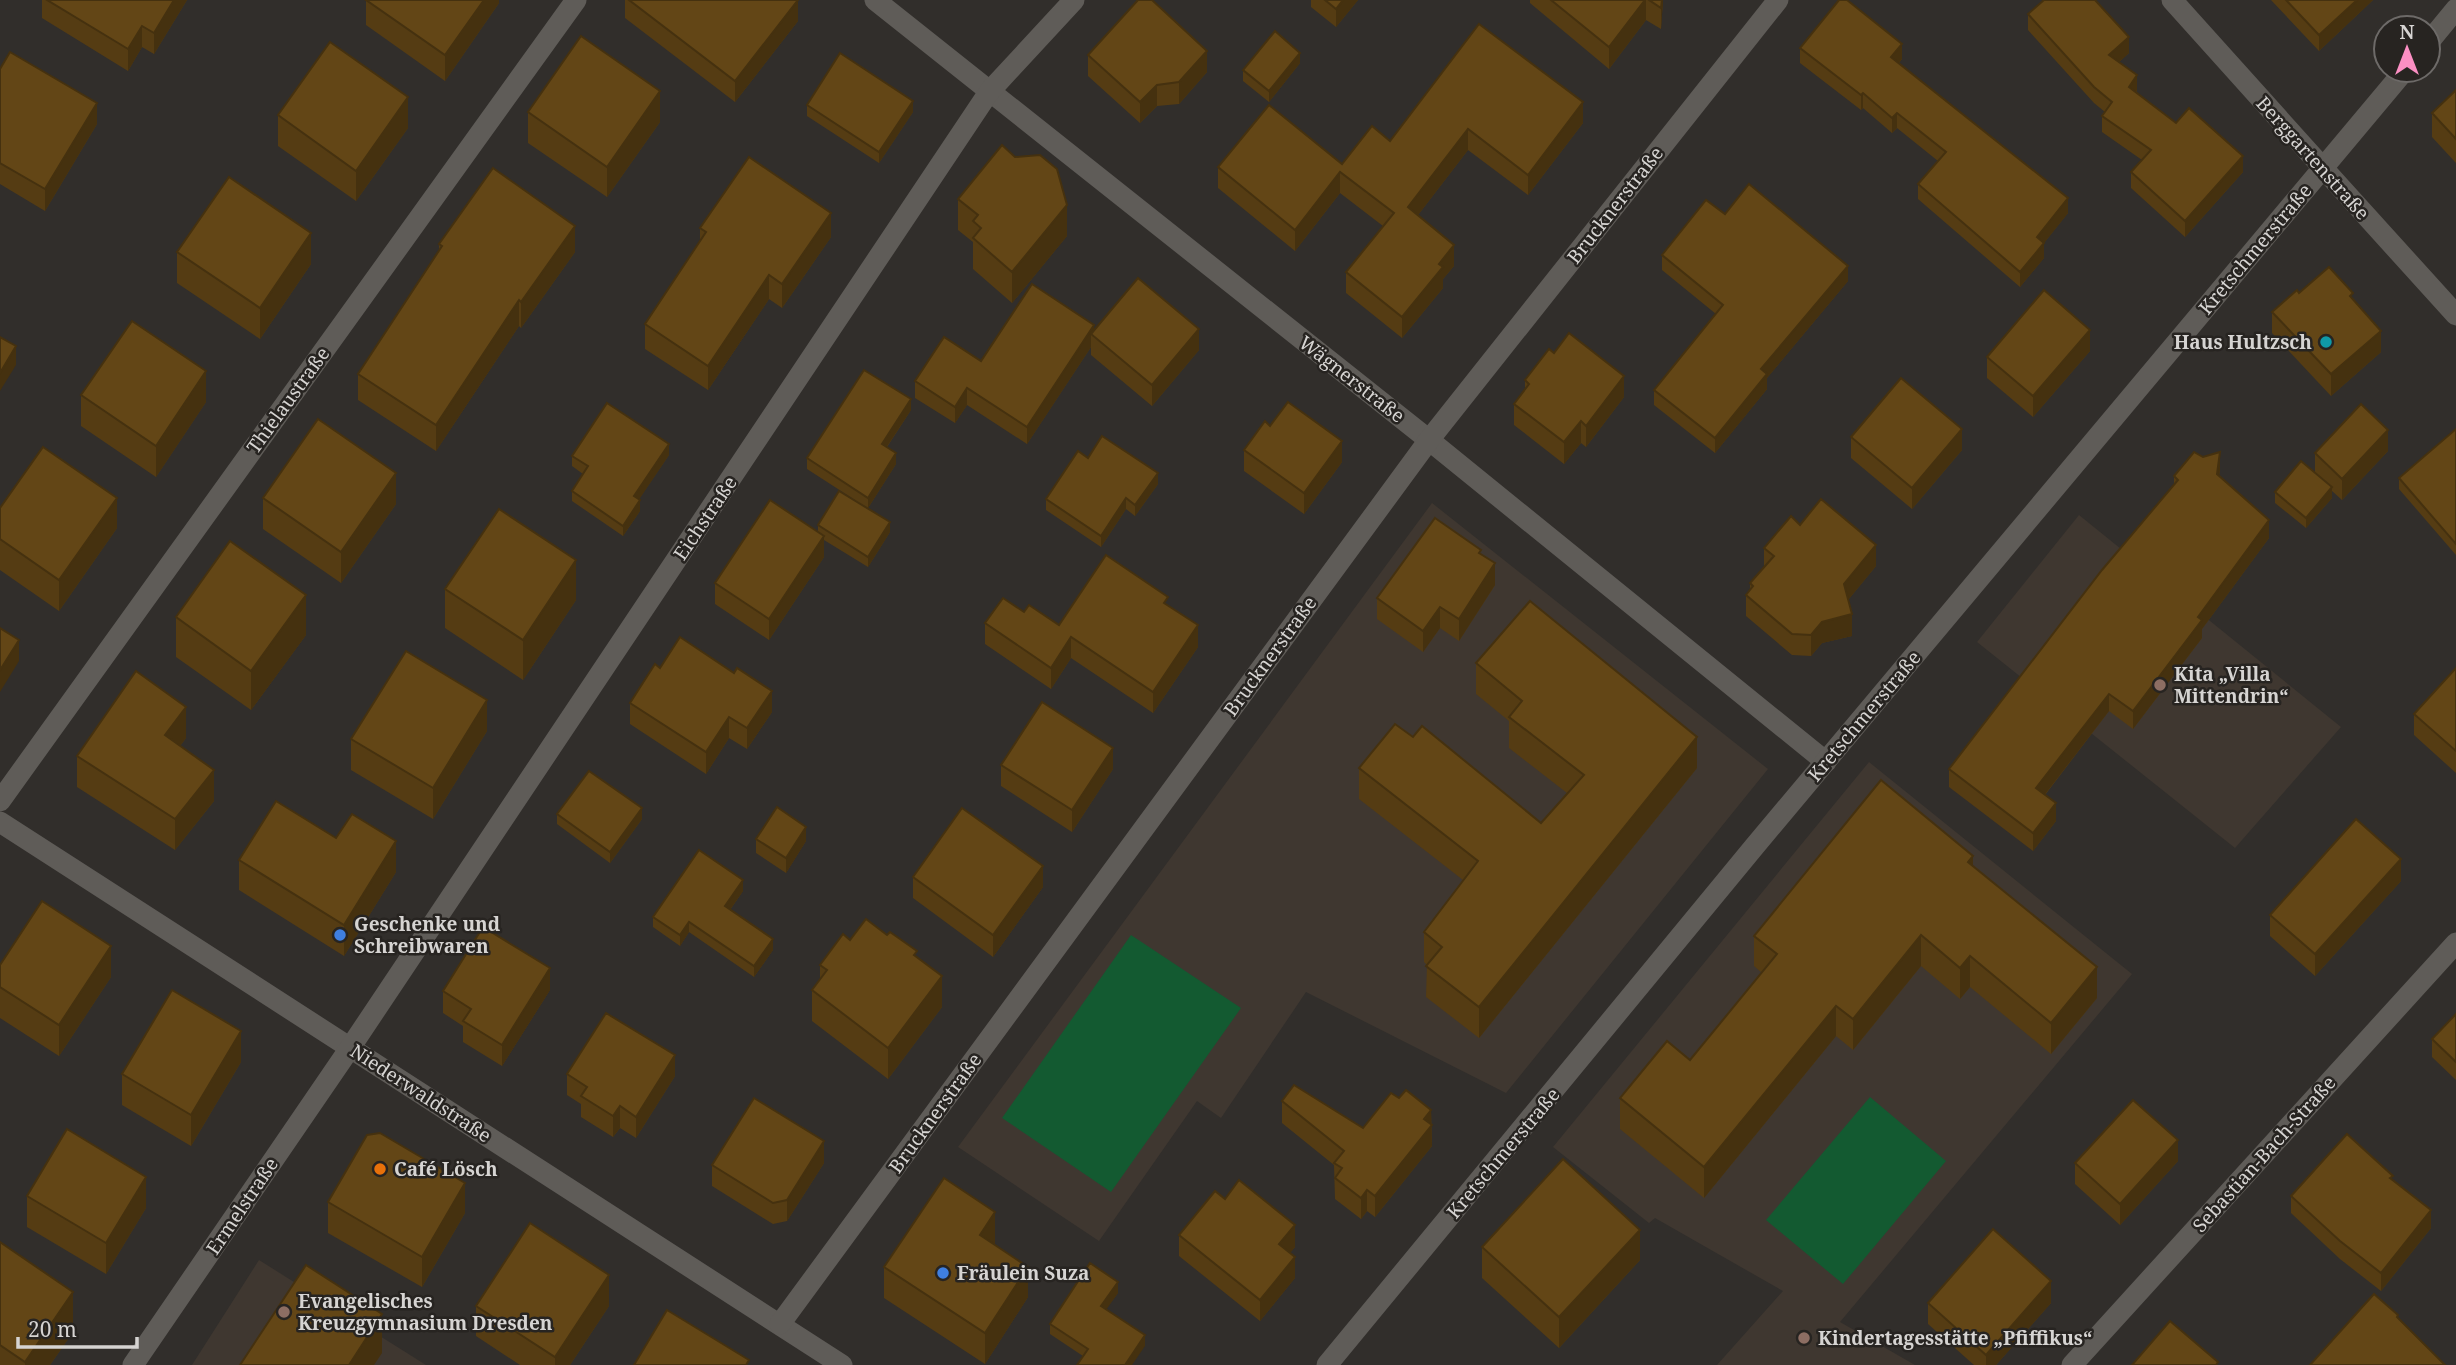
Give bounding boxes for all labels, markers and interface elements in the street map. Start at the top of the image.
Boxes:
north arrow [2372,14,2442,84]
text: N [2400,19,2415,45]
street label: Berggartenstraße [2251,91,2375,225]
street label: Brucknerstraße [1561,141,1669,269]
street label: Kretschmerstraße [2193,178,2317,320]
street label: Wägnerstraße [1294,329,1410,429]
place label: Haus Hultzsch [2174,329,2312,355]
marker: Haus Hultzsch [2318,334,2334,350]
street label: Thielaustraße [241,342,335,458]
street label: Eichstraße [667,471,743,565]
street label: Brucknerstraße [1218,591,1322,721]
street label: Kretschmerstraße [1802,645,1926,787]
place label: Kita „Villa Mittendrin“ [2174,661,2289,709]
marker: Kita „Villa Mittendrin“ [2152,677,2168,693]
place label: Geschenke und Schreibwaren [354,911,501,959]
marker: Geschenke und Schreibwaren [332,927,348,943]
street label: Niederwaldstraße [346,1038,496,1148]
street label: Brucknerstraße [883,1048,987,1178]
street label: Sebastian-Bach-Straße [2187,1070,2341,1238]
street label: Kretschmerstraße [1441,1082,1565,1224]
street label: Ermelstraße [200,1152,284,1260]
place label: Café Lösch [394,1156,498,1182]
marker: Café Lösch [372,1161,388,1177]
place label: Fräulein Suza [957,1260,1089,1286]
marker: Fräulein Suza [935,1265,951,1281]
place label: Evangelisches Kreuzgymnasium Dresden [298,1288,553,1336]
marker: Evangelisches Kreuzgymnasium Dresden [276,1304,292,1320]
scale bar [18,1306,136,1350]
text: 20 m [28,1315,77,1343]
place label: Kindertagesstätte „Pfiffikus“ [1818,1325,2092,1351]
marker: Kindertagesstätte „Pfiffikus“ [1796,1330,1812,1346]

